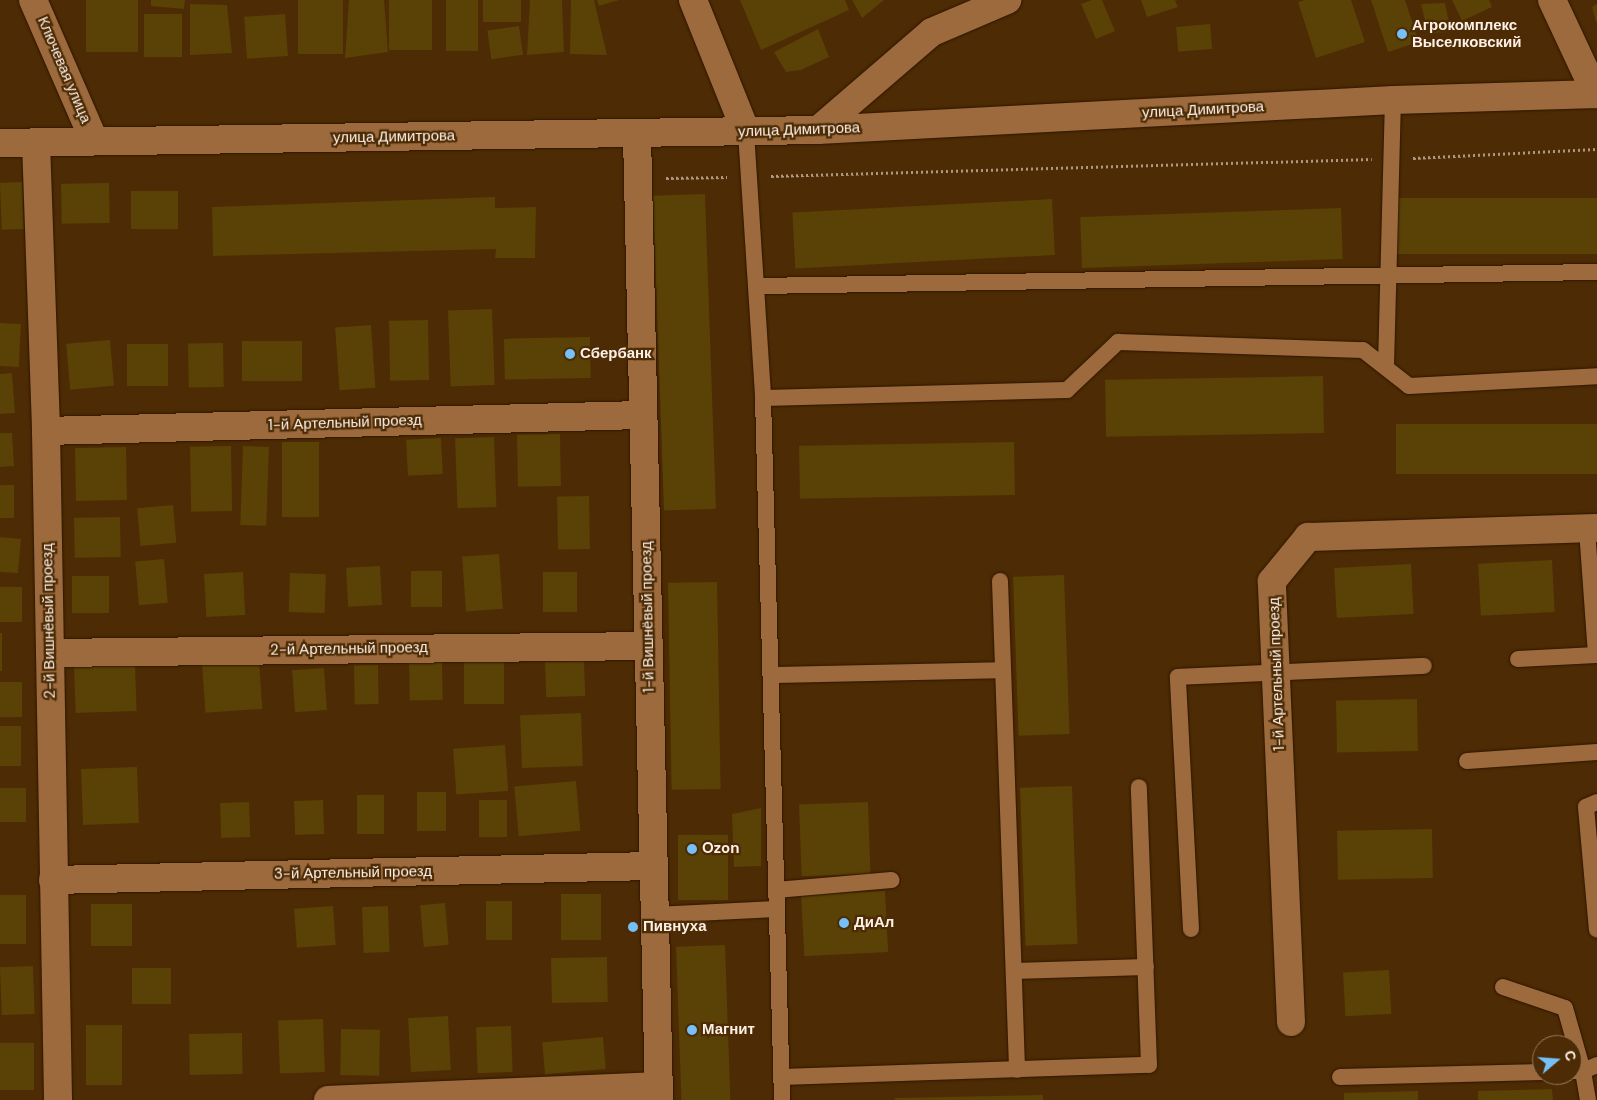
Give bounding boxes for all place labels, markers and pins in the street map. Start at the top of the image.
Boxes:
place label: Агрокомплекс Выселковский [1412,16,1521,51]
marker: Агрокомплекс Выселковский [1396,28,1408,40]
place label: Сбербанк [580,345,652,363]
marker: Сбербанк [564,348,576,360]
place label: Ozon [702,840,740,858]
marker: Ozon [686,843,698,855]
place label: ДиАл [854,914,894,932]
marker: ДиАл [838,917,850,929]
place label: Пивнуха [643,918,706,936]
marker: Пивнуха [627,921,639,933]
place label: Магнит [702,1021,755,1039]
marker: Магнит [686,1024,698,1036]

